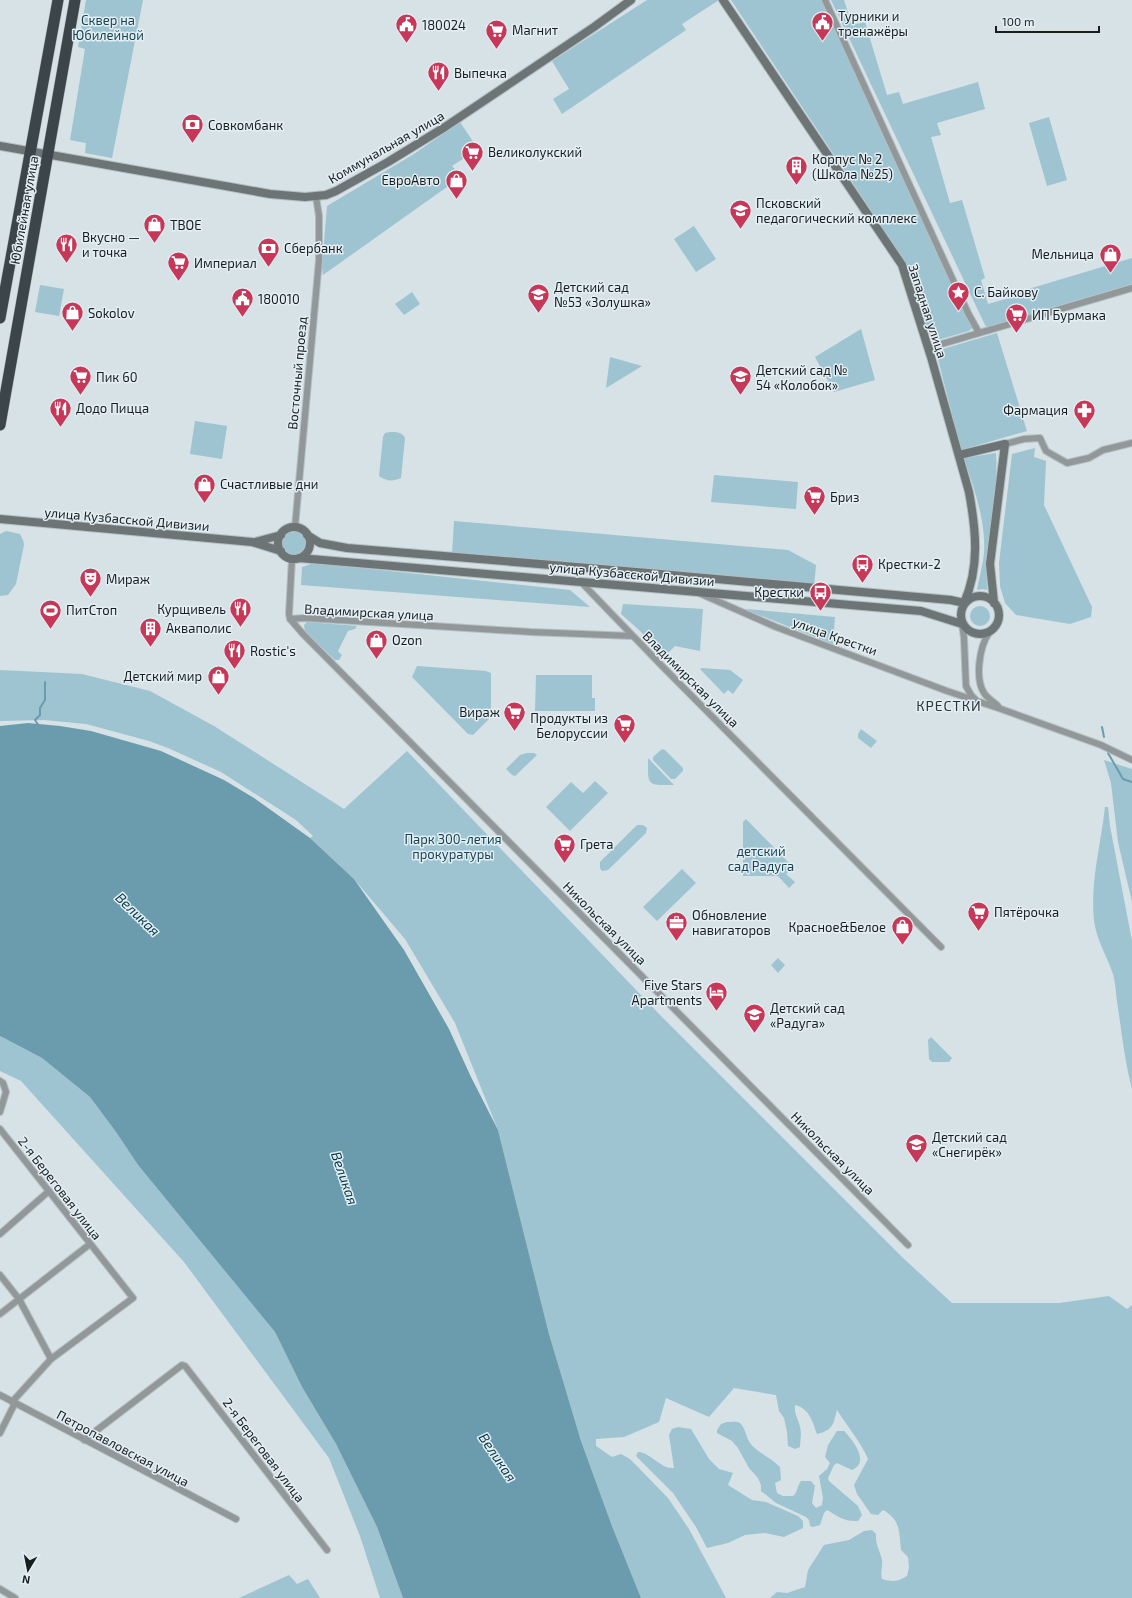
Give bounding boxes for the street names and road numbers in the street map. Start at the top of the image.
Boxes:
street label: Коммунальная улица [325,107,447,187]
street label: Юбилейная улица [7,154,41,266]
street label: Западная улица [905,262,951,360]
street label: Восточный проезд [284,315,310,430]
street label: улица Кузбасской Дивизии [44,504,210,534]
street label: улица Кузбасской Дивизии [549,559,715,589]
street label: Владимирская улица [304,601,434,623]
street label: улица Крестки [790,613,880,659]
street label: Владимирская улица [640,628,742,730]
street label: Никольская улица [560,878,650,968]
street label: Никольская улица [788,1108,878,1198]
street label: 2-я Береговая улица [15,1133,105,1243]
street label: 2-я Береговая улица [220,1395,308,1505]
street label: Петропавловская улица [54,1406,192,1490]

